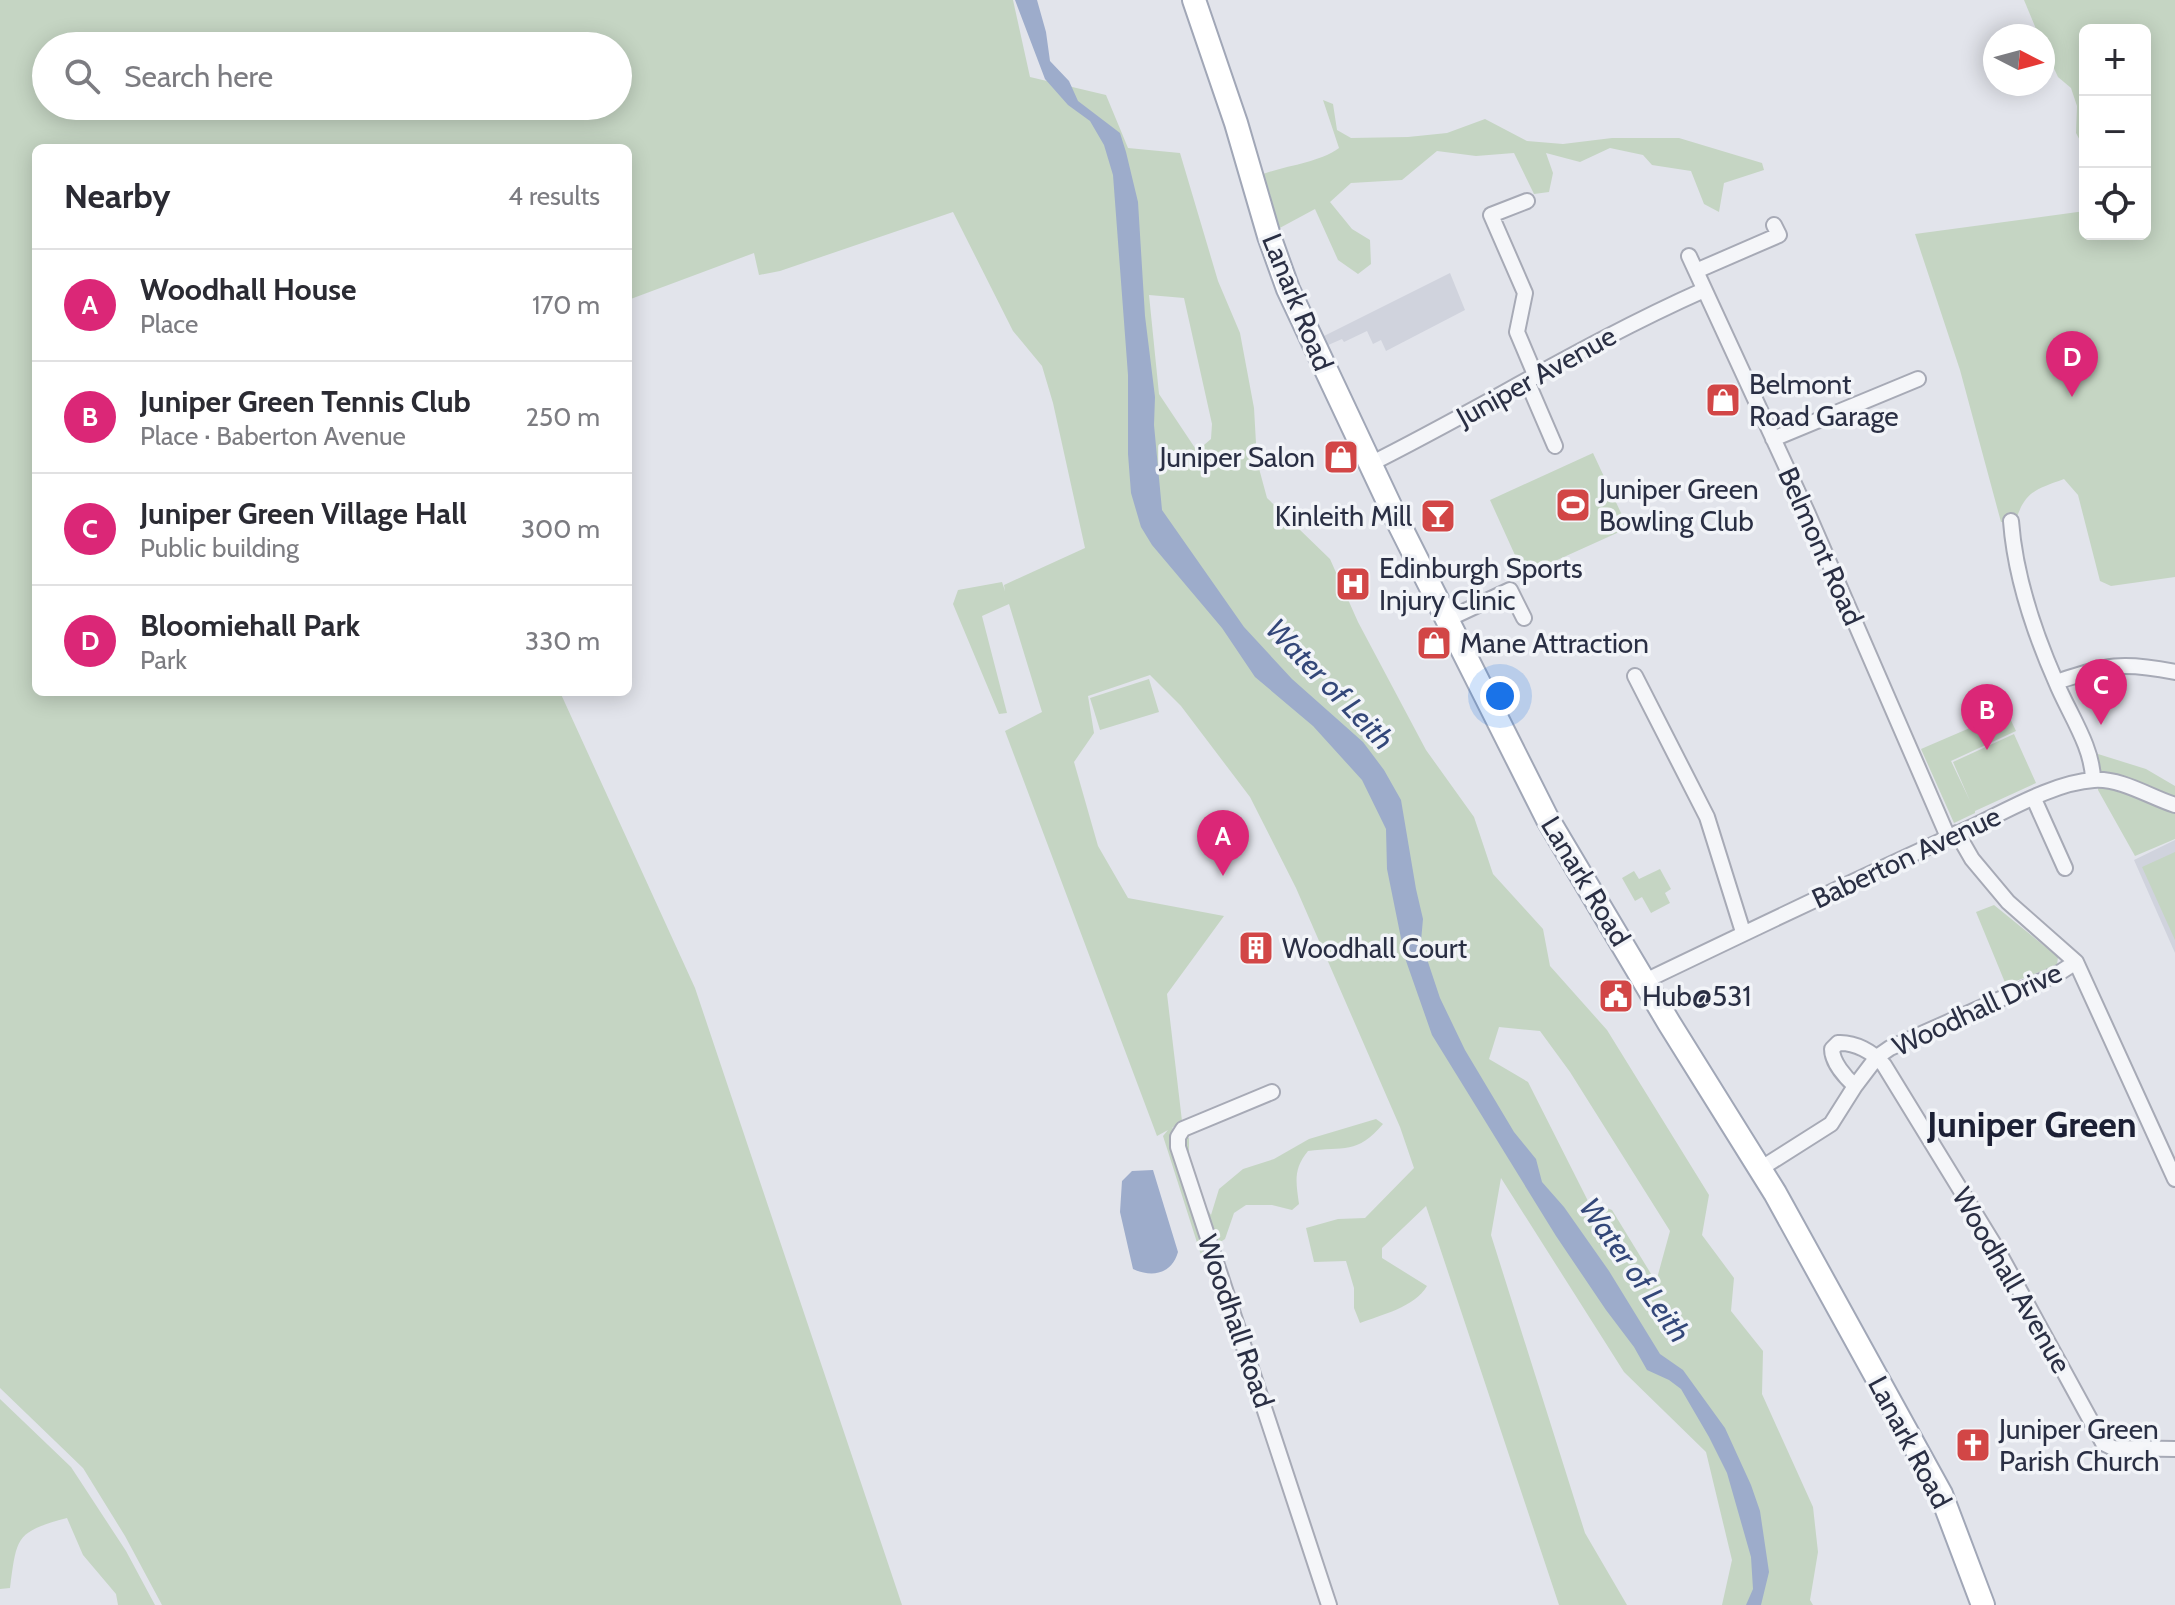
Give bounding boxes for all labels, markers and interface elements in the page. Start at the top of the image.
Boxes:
north arrow [1983,24,2055,96]
map controls [2079,24,2151,240]
button: + [2079,24,2151,96]
search box [32,32,632,120]
icon: search [60,54,104,98]
text: Search here [124,58,273,95]
button: − [2079,96,2151,168]
button: locate [2079,168,2151,240]
text: Nearby [64,175,171,217]
text: 4 results [508,180,600,212]
street label: Lanark Road [1255,228,1341,376]
text: Woodhall House [140,271,356,308]
text: A [82,289,98,321]
text: 170 m [532,289,600,321]
text: Place [140,308,198,340]
street label: Juniper Avenue [1449,318,1622,434]
pin: D [2046,331,2098,397]
place label: Belmont Road Garage [1749,367,1899,433]
shop icon: Belmont Road Garage [1704,381,1742,419]
text: Juniper Green Tennis Club [140,383,471,420]
text: B [82,401,98,433]
text: 250 m [526,401,600,433]
text: Place · Baberton Avenue [140,420,406,452]
shop icon: Juniper Salon [1322,438,1360,476]
place label: Juniper Salon [1159,440,1315,474]
street label: Belmont Road [1771,462,1871,630]
place label: Juniper Green Bowling Club [1598,472,1759,538]
sports icon: Juniper Green Bowling Club [1554,486,1592,524]
text: Juniper Green Village Hall [140,495,467,532]
bar icon: Kinleith Mill [1419,497,1457,535]
place label: Kinleith Mill [1275,499,1412,533]
text: C [82,513,98,545]
text: 300 m [521,513,600,545]
text: Public building [140,532,299,564]
place label: Edinburgh Sports Injury Clinic [1379,551,1583,617]
hospital icon: Edinburgh Sports Injury Clinic [1334,565,1372,603]
text: Bloomiehall Park [140,607,360,644]
water label: Water of Leith [1258,611,1402,757]
shop icon: Mane Attraction [1415,624,1453,662]
text: D [81,625,99,657]
text: 330 m [525,625,600,657]
place label: Mane Attraction [1460,626,1649,660]
text: Park [140,644,187,676]
pin: C [2075,659,2127,725]
your location [1480,676,1520,716]
pin: B [1961,684,2013,750]
street label: Baberton Avenue [1806,798,2006,916]
pin: A [1197,810,1249,876]
street label: Lanark Road [1534,810,1638,952]
building icon: Woodhall Court [1237,929,1275,967]
place label: Woodhall Court [1282,931,1467,965]
street label: Woodhall Drive [1887,955,2067,1063]
public building icon: Hub@531 [1597,977,1635,1015]
place label: Hub@531 [1642,979,1751,1013]
district label: Juniper Green [1926,1102,2137,1146]
street label: Woodhall Avenue [1945,1181,2079,1379]
water label: Water of Leith [1572,1190,1698,1350]
street label: Woodhall Road [1191,1230,1281,1412]
street label: Lanark Road [1861,1370,1959,1514]
place label: Juniper Green Parish Church [1998,1412,2159,1478]
church icon: Juniper Green Parish Church [1954,1426,1992,1464]

